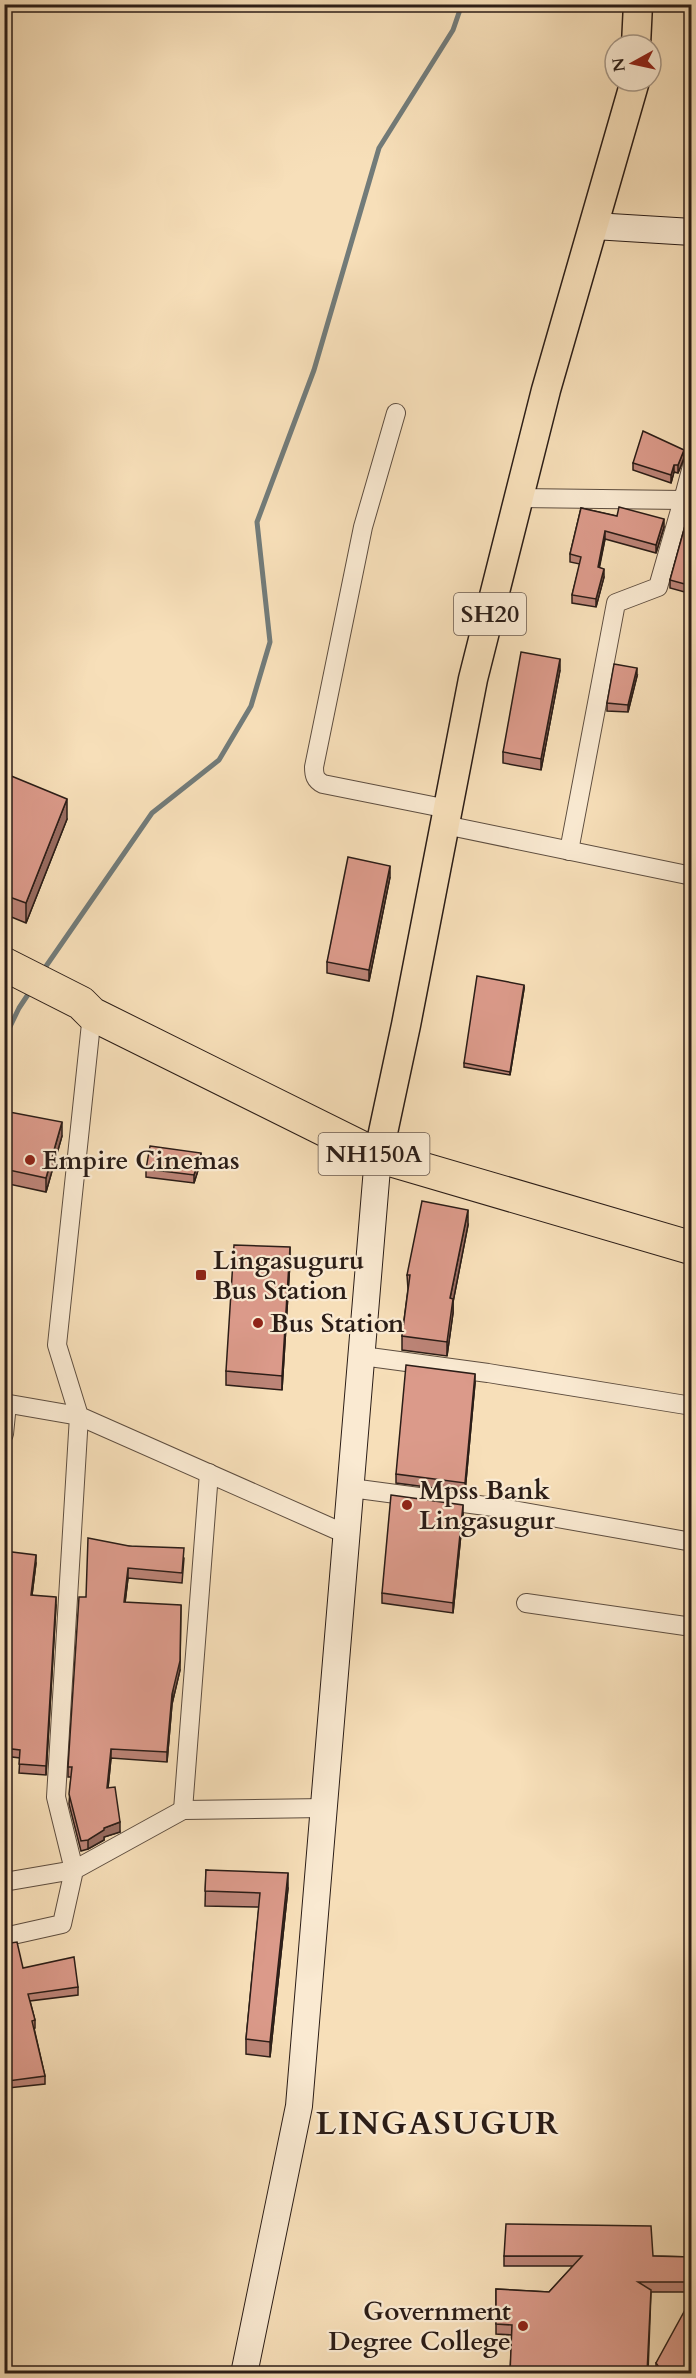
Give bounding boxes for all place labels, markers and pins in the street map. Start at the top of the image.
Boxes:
place label: Empire Cinemas [42,1143,240,1178]
marker: Empire Cinemas [23,1153,37,1167]
place label: Lingasuguru Bus Station [213,1243,364,1308]
marker: Lingasuguru Bus Station [194,1268,208,1282]
place label: Bus Station [270,1306,405,1341]
marker: Bus Station [251,1316,265,1330]
place label: Mpss Bank Lingasugur [419,1473,556,1538]
marker: Mpss Bank Lingasugur [400,1498,414,1512]
place label: Government Degree College [328,2294,511,2359]
marker: Government Degree College [516,2319,530,2333]

